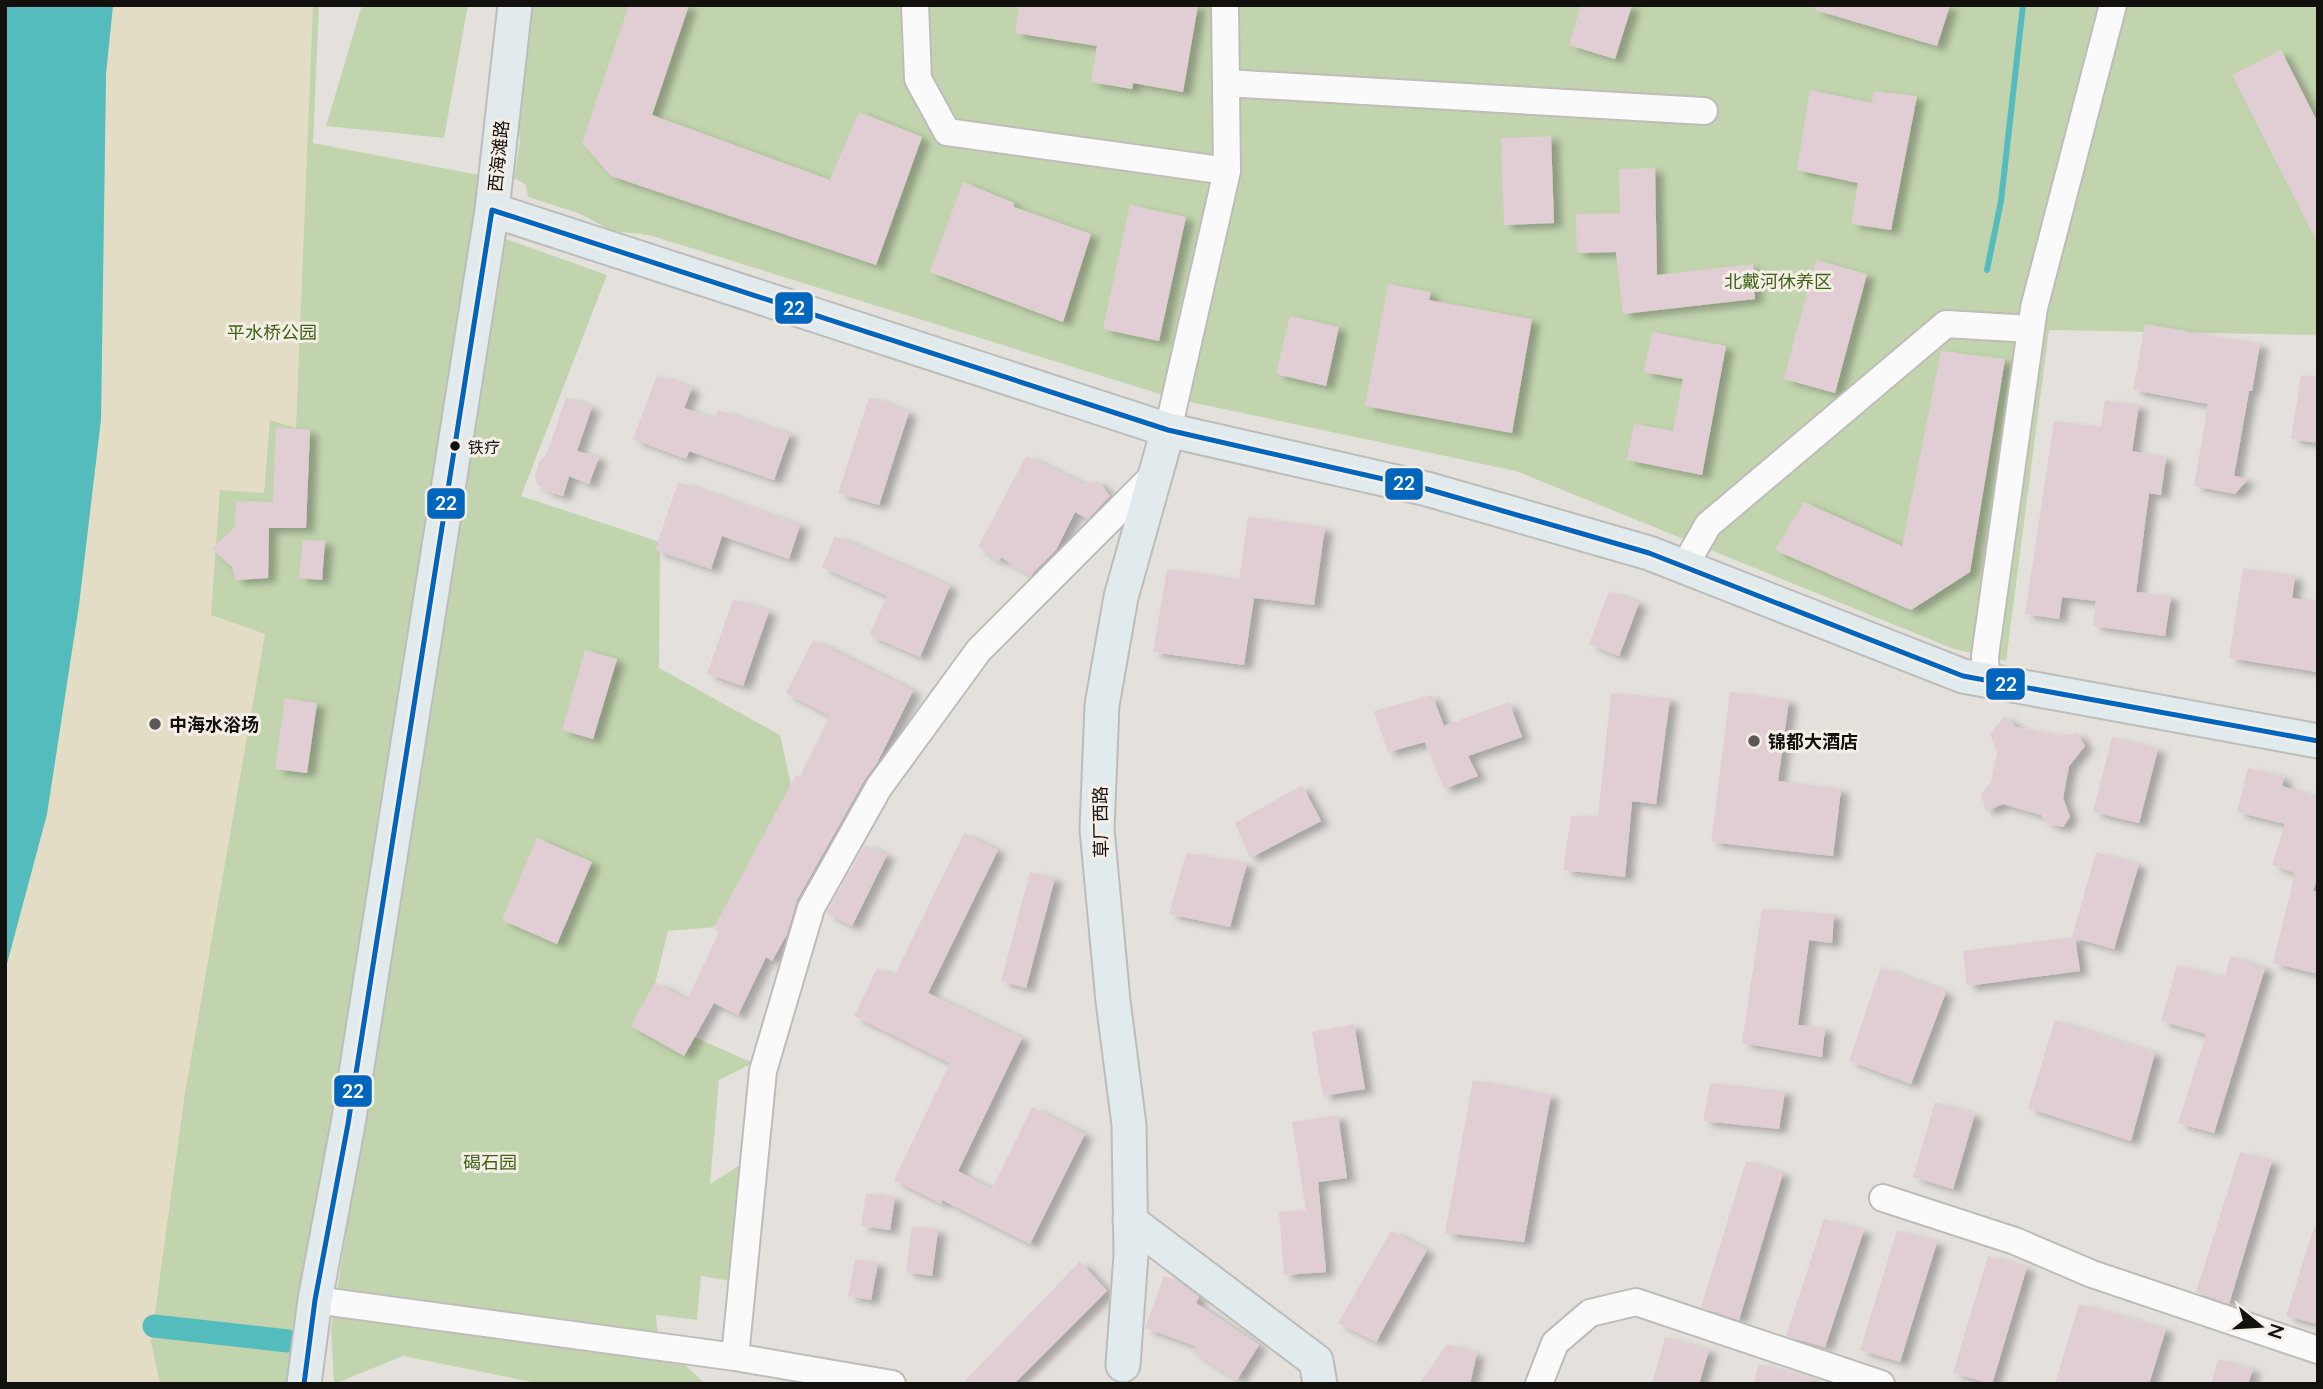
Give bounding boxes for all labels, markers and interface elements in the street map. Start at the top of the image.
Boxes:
street label: 西海滩路 [483,119,513,193]
park label: 北戴河休养区 [1724,270,1832,292]
line badge: 22 [774,291,814,325]
text: 22 [783,296,805,319]
park label: 平水桥公园 [227,321,317,343]
place label: 铁疗 [468,437,500,456]
marker: 铁疗 [448,439,462,453]
line badge: 22 [1384,467,1424,501]
text: 22 [1393,471,1415,494]
line badge: 22 [426,487,466,520]
text: 22 [435,491,457,514]
line badge: 22 [1985,667,2026,701]
text: 22 [1995,672,2017,695]
place label: 中海水浴场 [169,713,259,735]
marker: 中海水浴场 [147,716,163,732]
place label: 锦都大酒店 [1768,730,1858,752]
marker: 锦都大酒店 [1746,733,1762,749]
street label: 草厂西路 [1088,786,1112,858]
line badge: 22 [333,1074,373,1108]
text: 22 [342,1079,364,1102]
park label: 碣石园 [463,1151,517,1173]
north arrow [2225,1291,2295,1361]
text: N [2263,1321,2290,1342]

